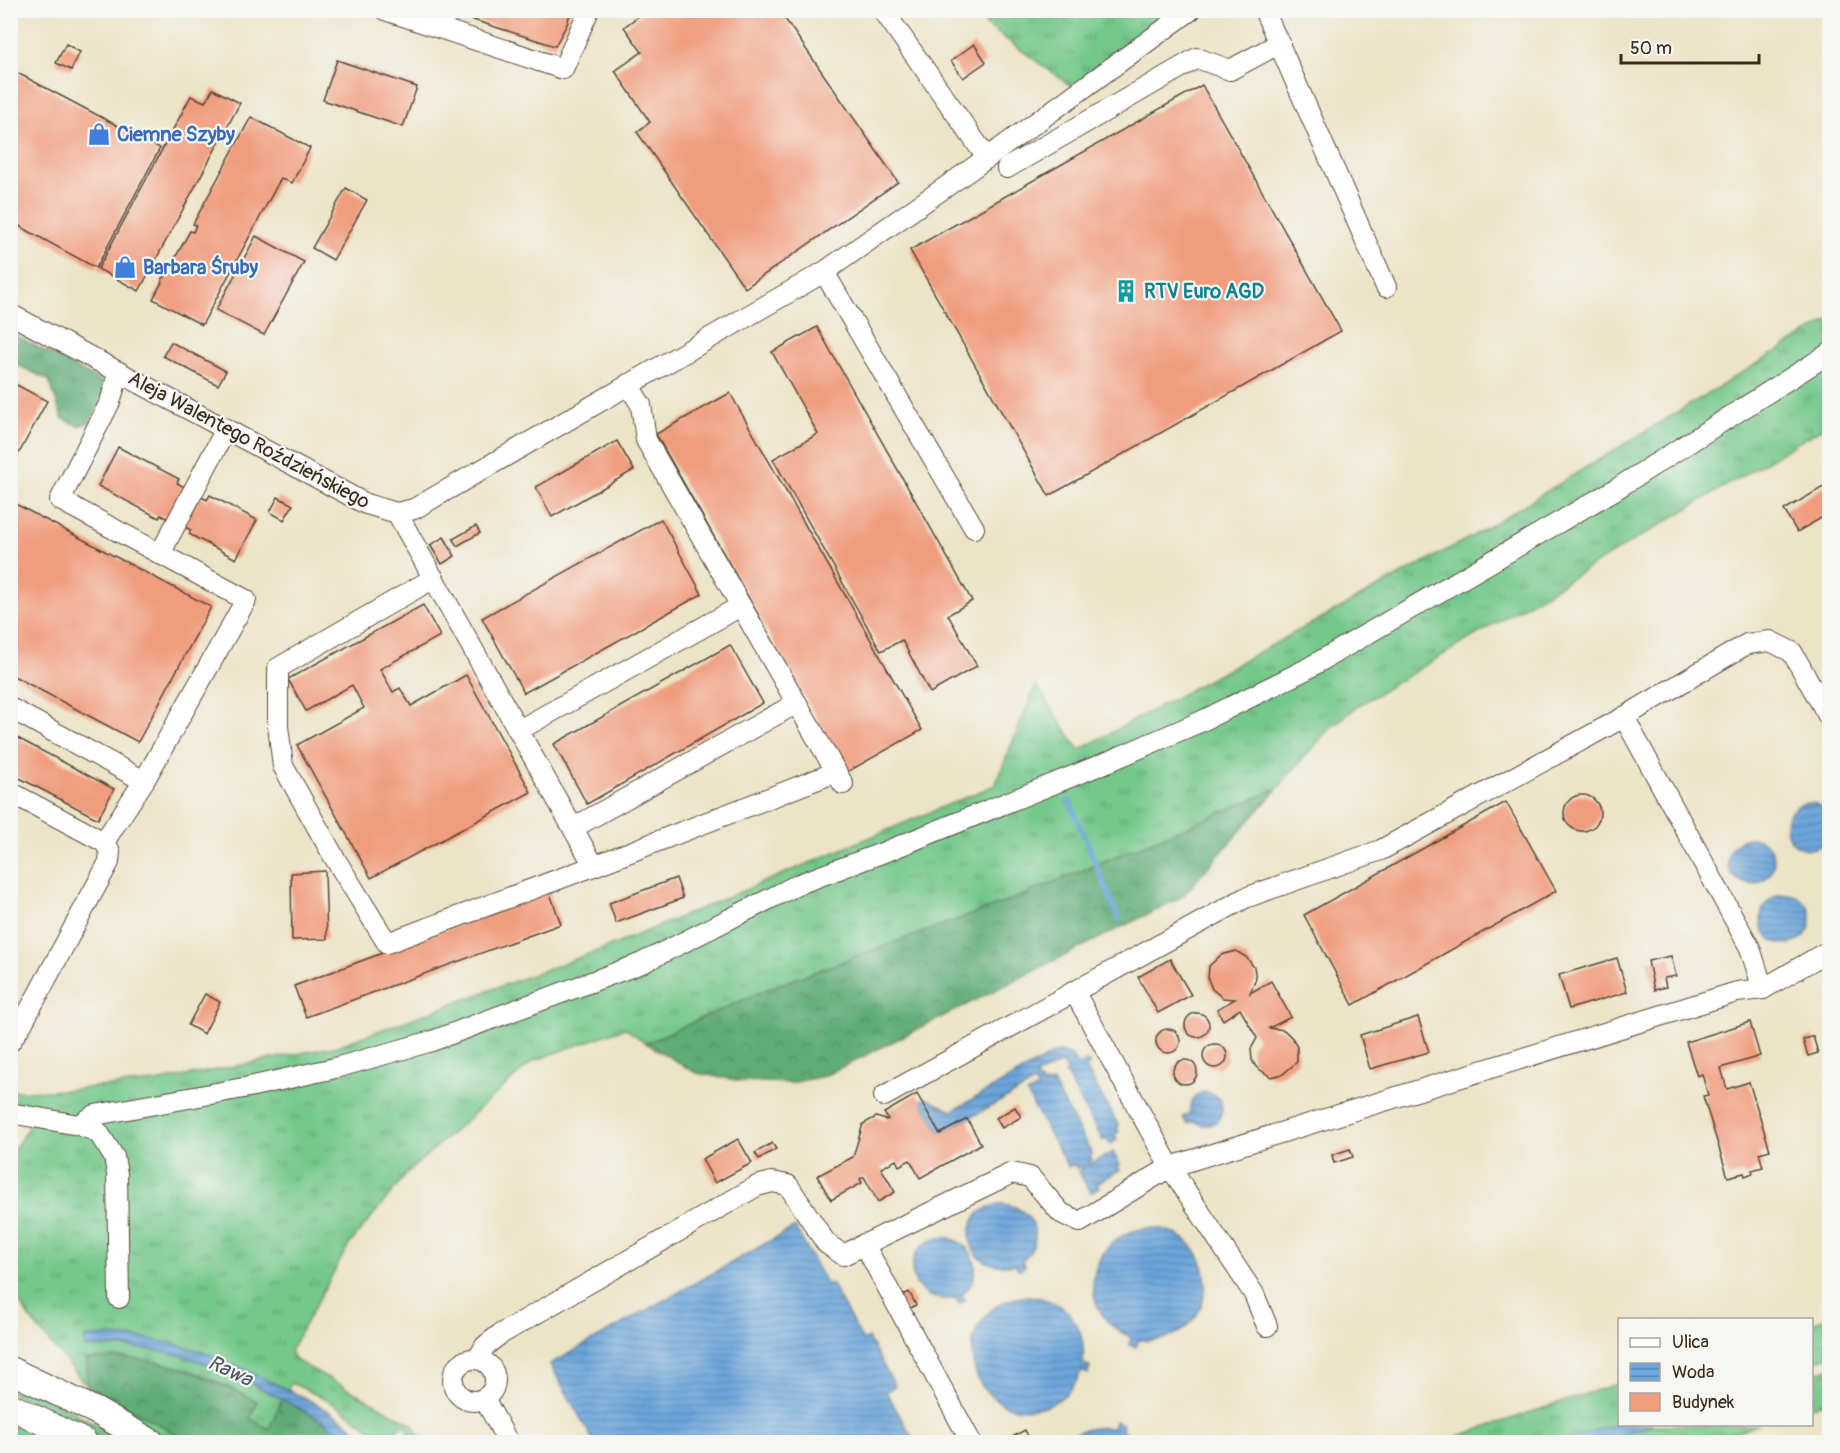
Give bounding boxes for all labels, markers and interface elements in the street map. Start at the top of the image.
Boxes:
scale bar [1621,27,1759,65]
text: 50 m [1630,37,1672,60]
shop icon: Ciemne Szyby [86,121,112,147]
place label: Ciemne Szyby [117,122,235,147]
shop icon: Barbara Śruby [112,254,138,280]
place label: Barbara Śruby [143,255,258,280]
building icon: RTV Euro AGD [1113,278,1139,304]
place label: RTV Euro AGD [1144,279,1265,304]
street label: Aleja Walentego Roździeńskiego [124,366,374,515]
legend [1618,1318,1813,1426]
text: Ulica [1672,1331,1709,1354]
water label: Rawa [204,1349,258,1393]
text: Woda [1672,1361,1714,1384]
text: Budynek [1672,1391,1735,1414]

